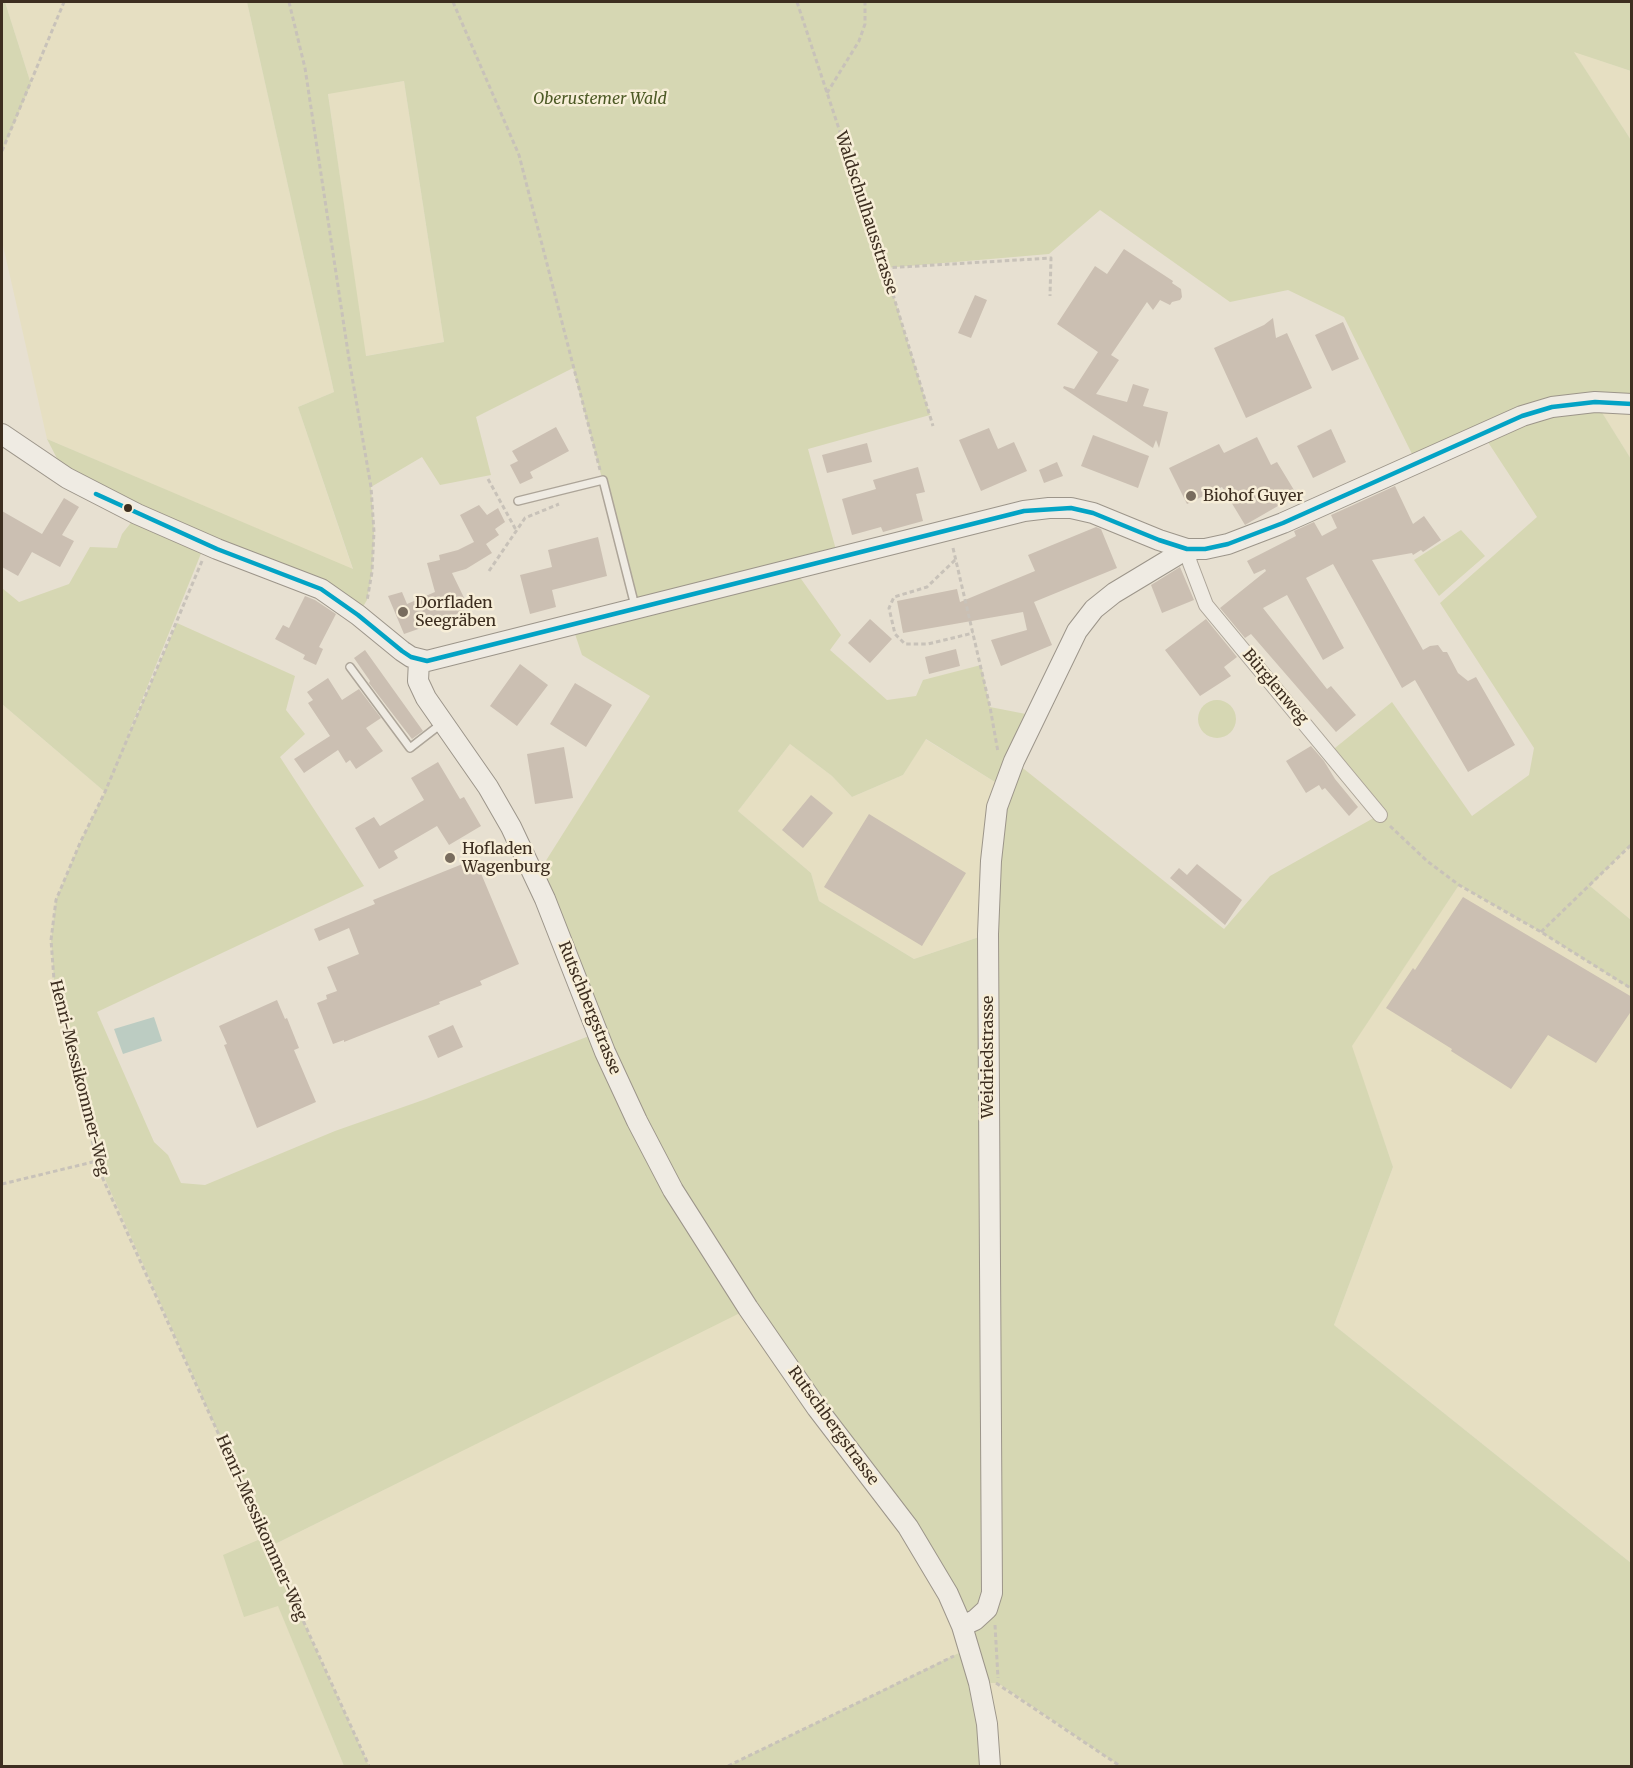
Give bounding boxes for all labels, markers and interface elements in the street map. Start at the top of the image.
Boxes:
park label: Oberustemer Wald [533,89,667,109]
street label: Waldschulhausstrasse [831,129,901,297]
place label: Biohof Guyer [1203,486,1304,506]
marker: Biohof Guyer [1184,489,1198,503]
unlabelled marker [122,502,134,514]
place label: Dorfladen Seegräben [415,593,496,631]
marker: Dorfladen Seegräben [396,605,410,619]
street label: Bürglenweg [1238,646,1312,728]
place label: Hofladen Wagenburg [462,839,550,877]
marker: Hofladen Wagenburg [443,851,457,865]
street label: Rutschbergstrasse [554,939,624,1077]
street label: Henri-Messikommer-Weg [45,978,113,1178]
street label: Weidriedstrasse [978,996,998,1118]
street label: Rutschbergstrasse [784,1363,882,1489]
street label: Henri-Messikommer-Weg [211,1432,311,1624]

